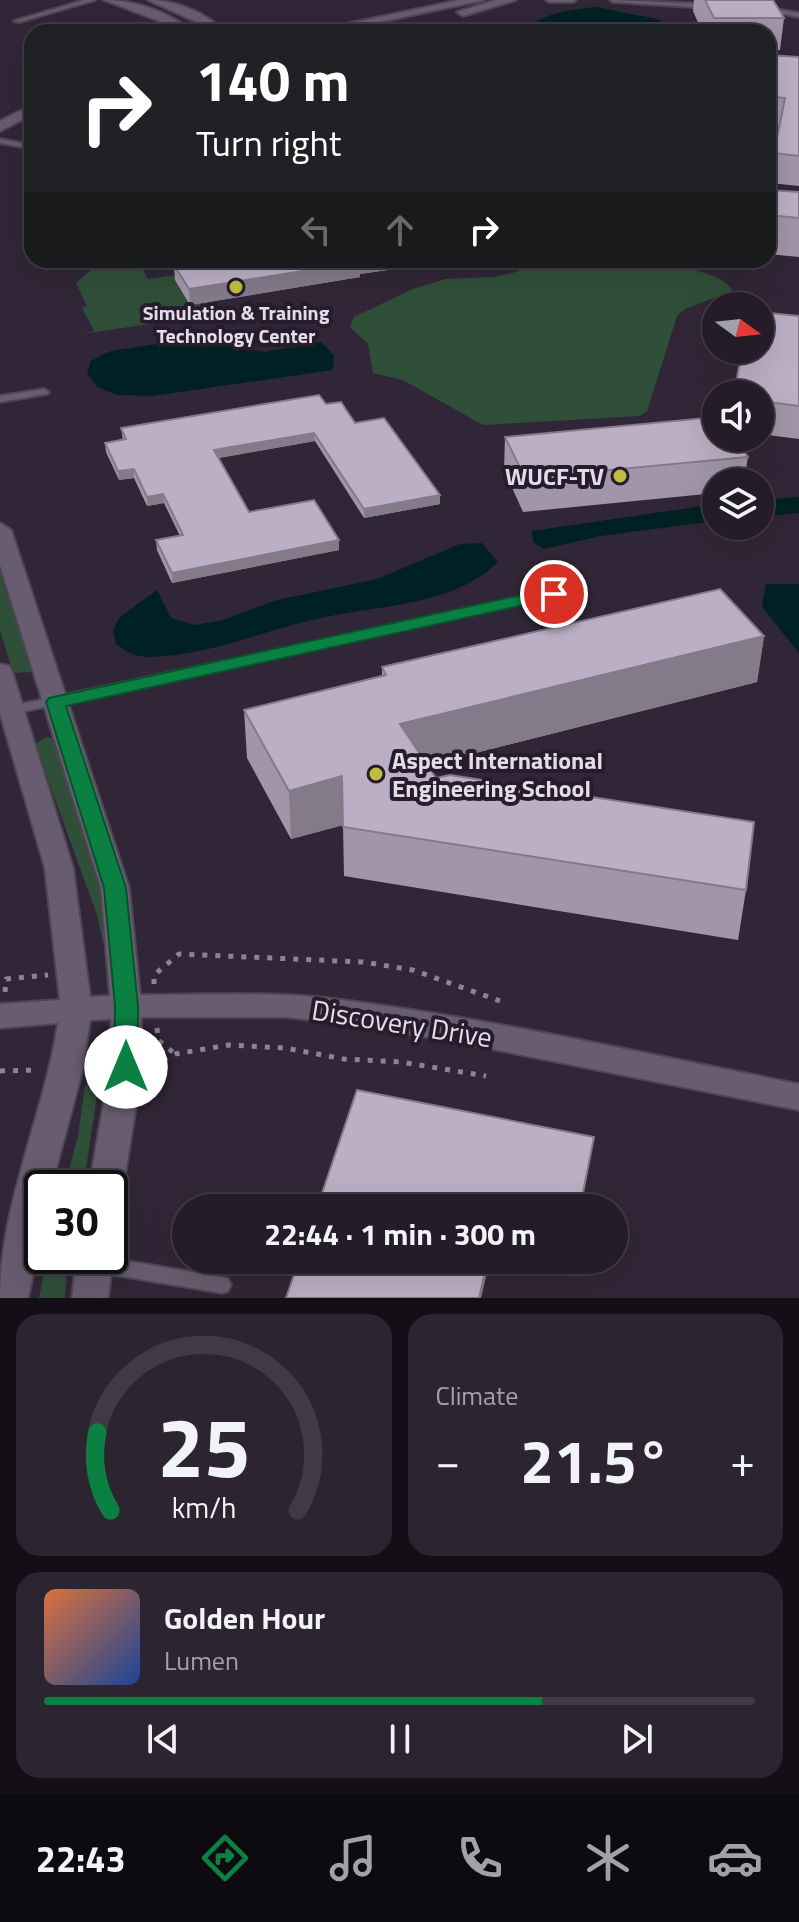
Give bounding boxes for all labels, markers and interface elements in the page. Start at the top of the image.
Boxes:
text: 140 m [196,38,349,123]
icon: right [64,56,168,160]
text: Turn right [196,115,341,170]
icon: left [294,208,338,252]
icon: ahead [378,208,422,252]
icon: right [462,208,506,252]
marker: Simulation & Training Technology Center [227,278,245,296]
north arrow [702,292,774,364]
map controls [702,292,774,540]
place label: Simulation & Training Technology Center [143,297,330,351]
button: sound [702,380,774,452]
place label: WUCF-TV [505,458,605,494]
marker: WUCF-TV [611,467,629,485]
button: layers [702,468,774,540]
pin [520,560,588,628]
icon: arrive [532,572,576,616]
place label: Aspect International Engineering School [392,742,603,806]
marker: Aspect International Engineering School [367,765,385,783]
street label: Discovery Drive [309,988,495,1058]
position arrow [84,1025,168,1109]
speed limit sign: 30 [24,1170,128,1274]
text: 22:44 · 1 min · 300 m [264,1211,536,1257]
text: Climate [436,1376,518,1415]
text: 25 [157,1383,250,1509]
text: 21.5° [520,1415,670,1506]
text: − [436,1427,460,1494]
text: + [730,1427,755,1494]
text: km/h [171,1486,236,1529]
text: Golden Hour [164,1595,325,1641]
text: Lumen [164,1641,239,1680]
icon: previous [141,1717,185,1761]
icon: pause [378,1717,422,1761]
icon: next [615,1717,659,1761]
icon: directions [197,1830,253,1886]
icon: music [325,1830,381,1886]
icon: phone [452,1830,508,1886]
icon: climate [580,1830,636,1886]
icon: car [707,1830,763,1886]
text: 22:43 [36,1831,126,1886]

